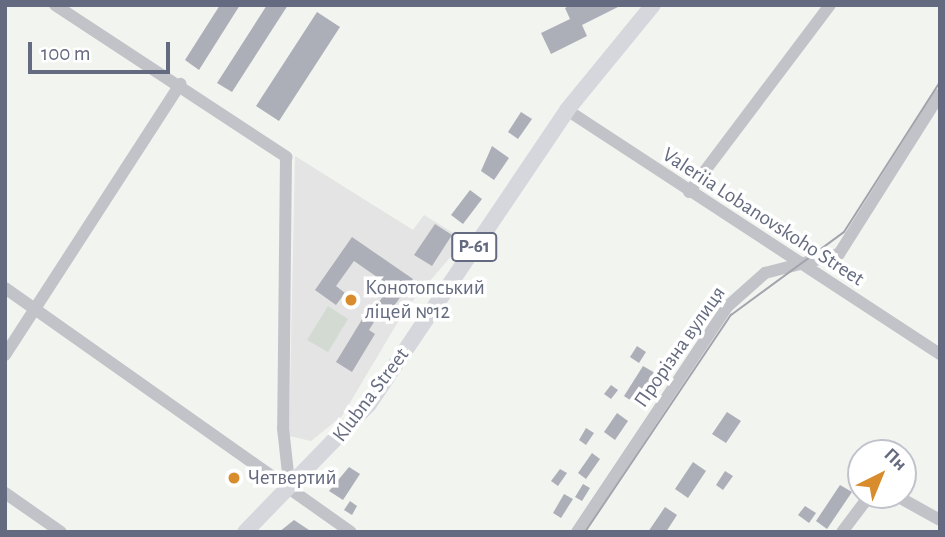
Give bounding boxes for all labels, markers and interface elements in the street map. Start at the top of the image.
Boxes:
scale bar [32,28,173,72]
text: 100 m [41,43,91,64]
street label: Valeriia Lobanovskoho Street [657,142,869,292]
road number: Р-61 [449,232,498,262]
place label: Конотопський ліцей №12 [365,275,485,325]
street label: Прорізна вулиця [629,281,731,413]
marker: Конотопський ліцей №12 [343,292,359,308]
street label: Klubna Street [327,343,415,447]
north arrow [847,439,917,509]
text: Пн [880,445,910,475]
place label: Четвертий [248,465,337,491]
marker: Четвертий [226,470,242,486]

